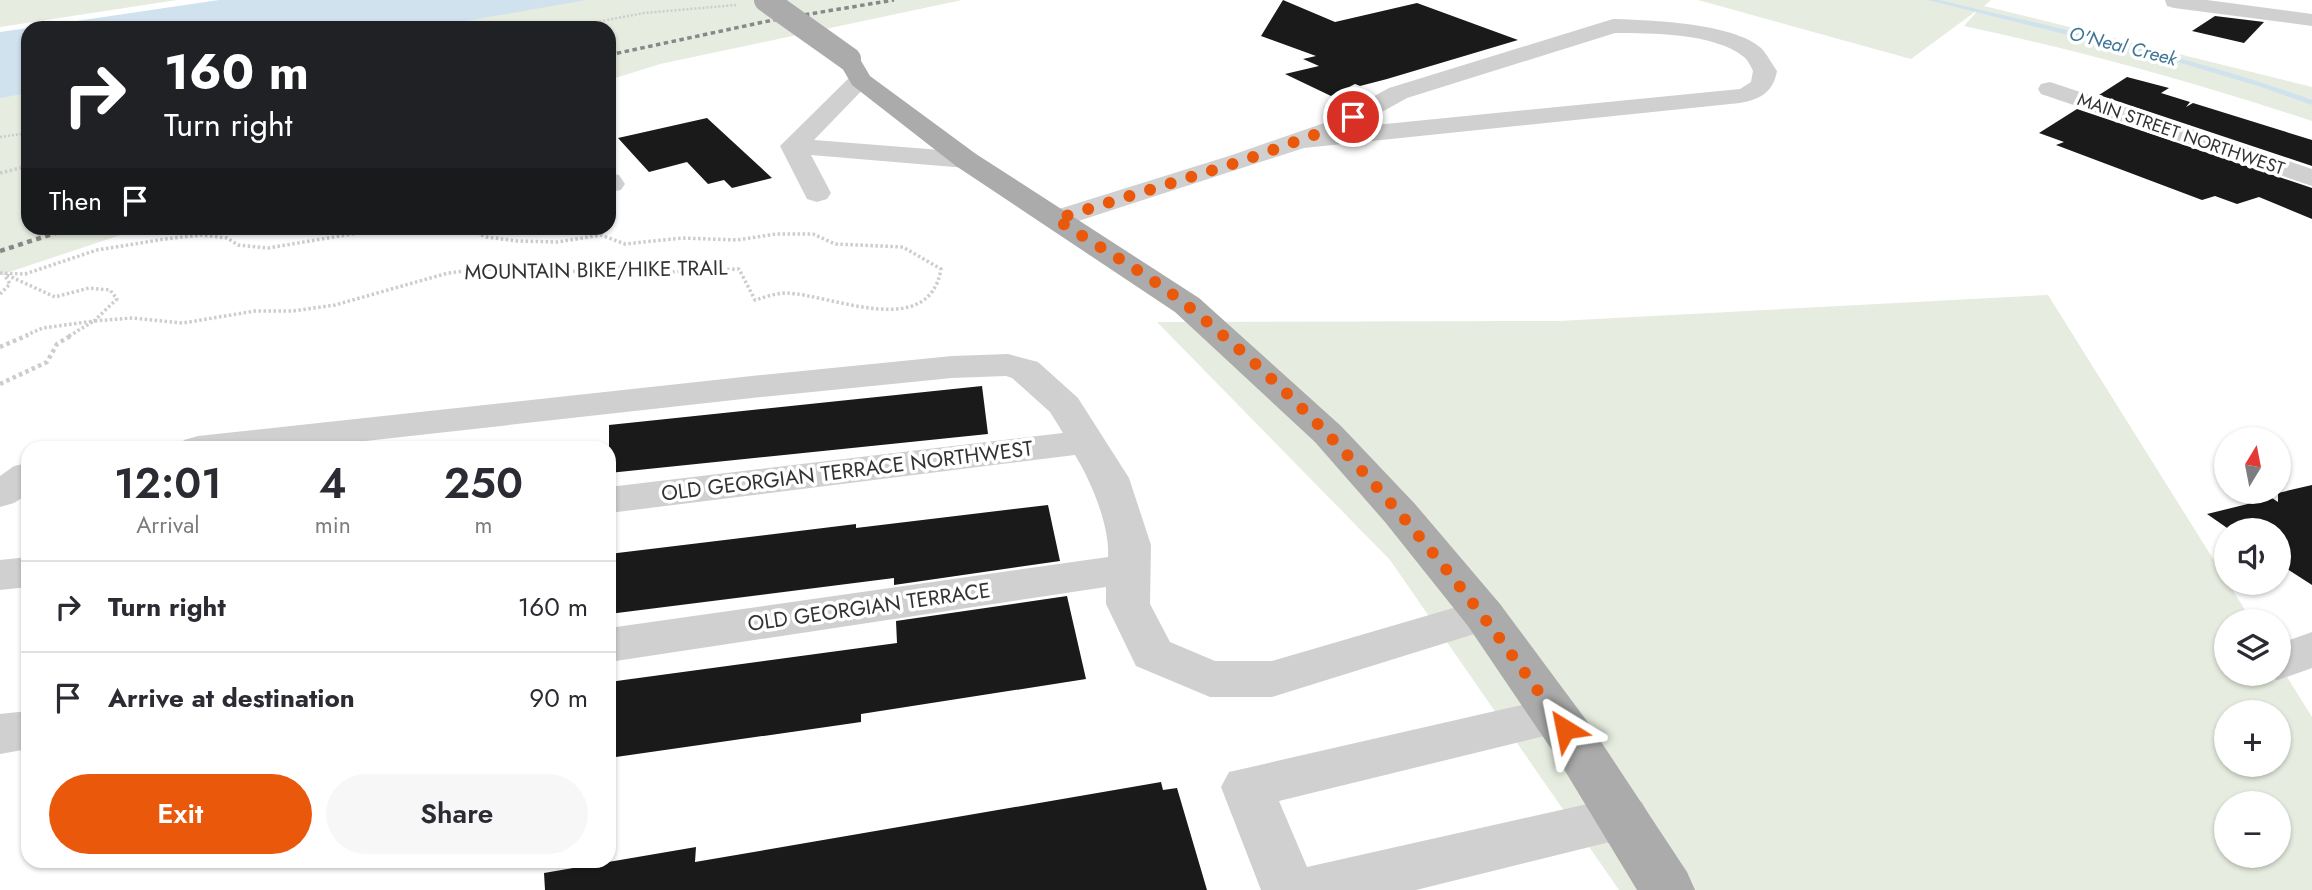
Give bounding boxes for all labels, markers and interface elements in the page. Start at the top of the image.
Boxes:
water label: O'Neal Creek [2066,20,2180,73]
text: 160 m [164,37,309,107]
icon: right [49,49,140,140]
street label: MAIN STREET NORTHWEST [2074,86,2289,182]
pin [1323,87,1383,147]
icon: arrive [1334,98,1372,136]
text: Turn right [164,102,293,148]
text: Then [49,182,102,220]
icon: arrive [116,182,154,220]
street label: MOUNTAIN BIKE/HIKE TRAIL [464,253,728,287]
north arrow [2214,427,2291,504]
map controls [2214,427,2291,868]
street label: OLD GEORGIAN TERRACE NORTHWEST [660,433,1035,509]
text: 12:01 [114,453,222,514]
text: 4 [319,453,347,514]
text: 250 [444,453,523,514]
text: Arrival [136,508,200,542]
text: min [315,508,351,542]
text: m [474,508,492,542]
button: sound [2214,518,2291,595]
street label: OLD GEORGIAN TERRACE [746,575,992,639]
icon: right [49,588,87,626]
text: Turn right [108,588,226,626]
text: 160 m [518,588,588,626]
button: layers [2214,609,2291,686]
icon: arrive [49,679,87,717]
text: Arrive at destination [108,679,355,717]
text: 90 m [529,679,588,717]
position arrow [1528,692,1602,766]
button: + [2214,700,2291,777]
button: Exit [49,774,312,854]
button: Share [326,774,588,854]
button: − [2214,791,2291,868]

